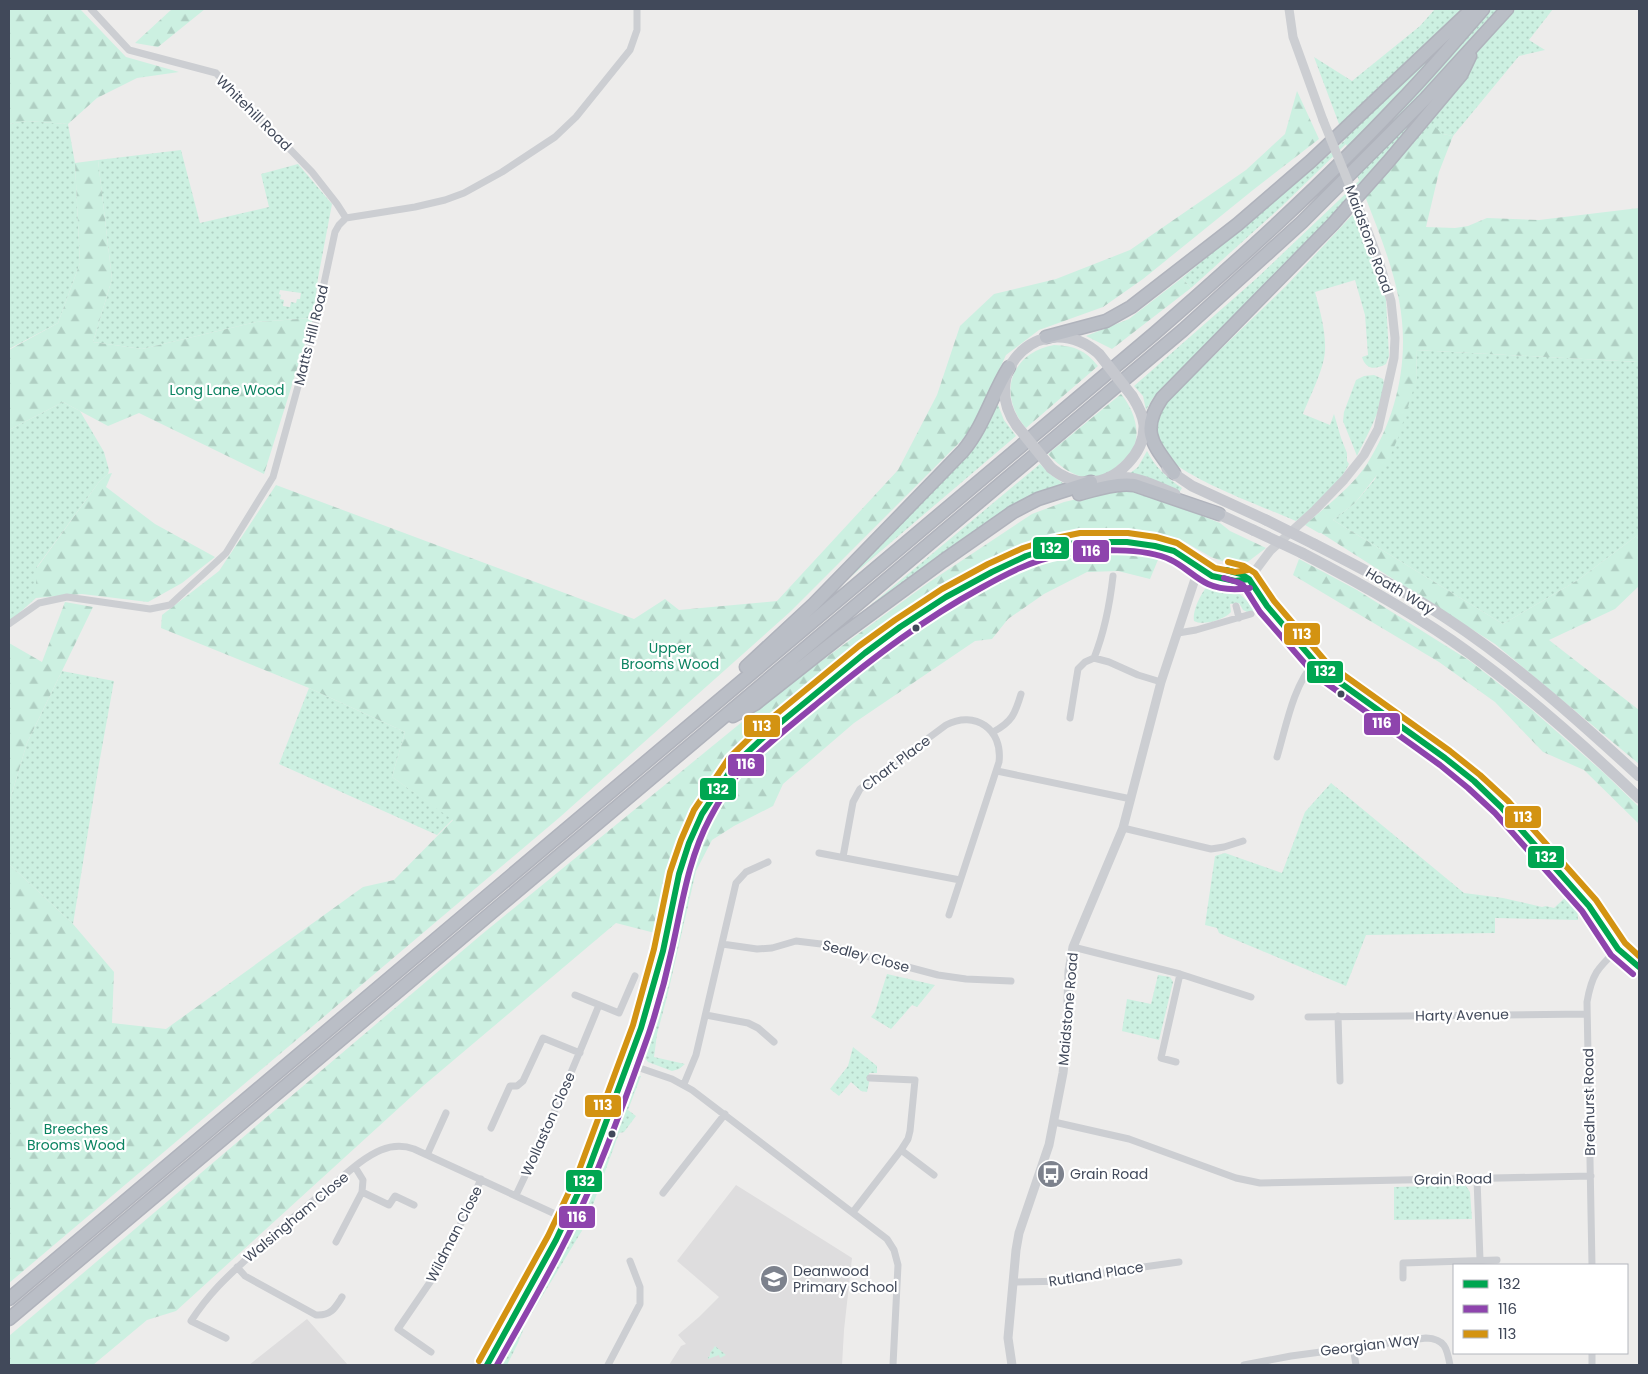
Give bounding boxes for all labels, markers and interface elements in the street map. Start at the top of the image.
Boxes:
street label: Whitehill Road [212,71,296,155]
street label: Maidstone Road [1340,182,1398,296]
street label: Matts Hill Road [289,283,333,387]
park label: Long Lane Wood [169,380,285,400]
line badge: 132 [1032,536,1070,560]
text: 132 [1040,538,1062,558]
line badge: 116 [1072,539,1110,563]
text: 116 [1081,541,1101,561]
street label: Hoath Way [1362,563,1438,619]
line badge: 113 [1283,622,1321,646]
unlabelled marker [911,623,921,633]
text: 113 [1293,624,1312,644]
park label: Upper Brooms Wood [621,638,719,674]
line badge: 132 [1306,660,1344,684]
text: 132 [1314,661,1336,681]
unlabelled marker [1336,689,1346,699]
line badge: 116 [1363,712,1401,736]
text: 116 [1372,713,1392,733]
line badge: 113 [743,714,781,738]
text: 113 [753,716,772,736]
street label: Chart Place [857,730,935,796]
line badge: 116 [727,753,765,777]
text: 116 [736,754,756,774]
line badge: 132 [699,777,737,801]
text: 132 [707,779,729,799]
line badge: 113 [1504,805,1542,829]
text: 113 [1514,807,1533,827]
line badge: 132 [1527,845,1565,869]
text: 132 [1535,847,1557,867]
street label: Sedley Close [820,935,912,977]
street label: Maidstone Road [1053,952,1083,1066]
street label: Harty Avenue [1415,1004,1509,1026]
street label: Bredhurst Road [1578,1048,1600,1156]
street label: Wollaston Close [516,1068,580,1179]
line badge: 113 [584,1094,622,1118]
text: 113 [594,1095,613,1115]
park label: Breeches Brooms Wood [27,1119,125,1155]
unlabelled marker [607,1129,617,1139]
bus stop icon: Grain Road [1036,1159,1066,1189]
place label: Grain Road [1070,1164,1148,1184]
street label: Walsingham Close [239,1167,353,1267]
street label: Grain Road [1414,1168,1492,1190]
line badge: 132 [565,1169,603,1193]
text: 132 [573,1171,595,1191]
street label: Wildman Close [421,1182,487,1286]
line badge: 116 [558,1205,596,1229]
text: 116 [567,1207,587,1227]
street label: Rutland Place [1047,1257,1145,1291]
place label: Deanwood Primary School [793,1261,898,1297]
school or university icon: Deanwood Primary School [759,1264,789,1294]
legend [1453,1264,1628,1354]
text: 132 [1498,1273,1520,1294]
text: 116 [1498,1298,1517,1319]
text: 113 [1498,1323,1516,1344]
street label: Georgian Way [1319,1329,1421,1361]

